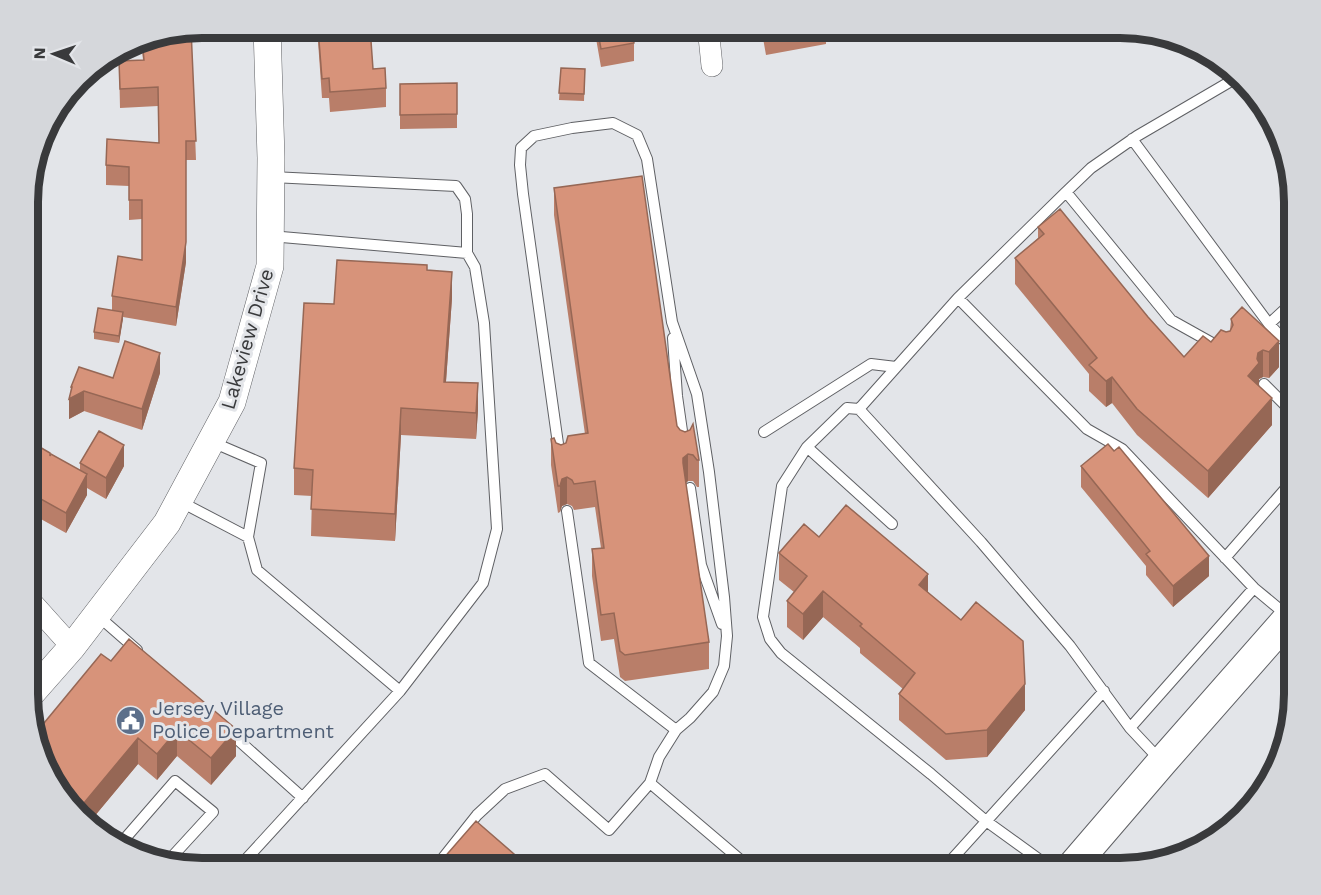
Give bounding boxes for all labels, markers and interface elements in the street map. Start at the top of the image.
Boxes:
north arrow [24,24,84,84]
text: N [30,47,49,60]
street label: Lakeview Drive [215,266,279,412]
place label: Jersey Village Police Department [152,696,335,743]
public building icon: Jersey Village Police Department [115,704,147,736]

